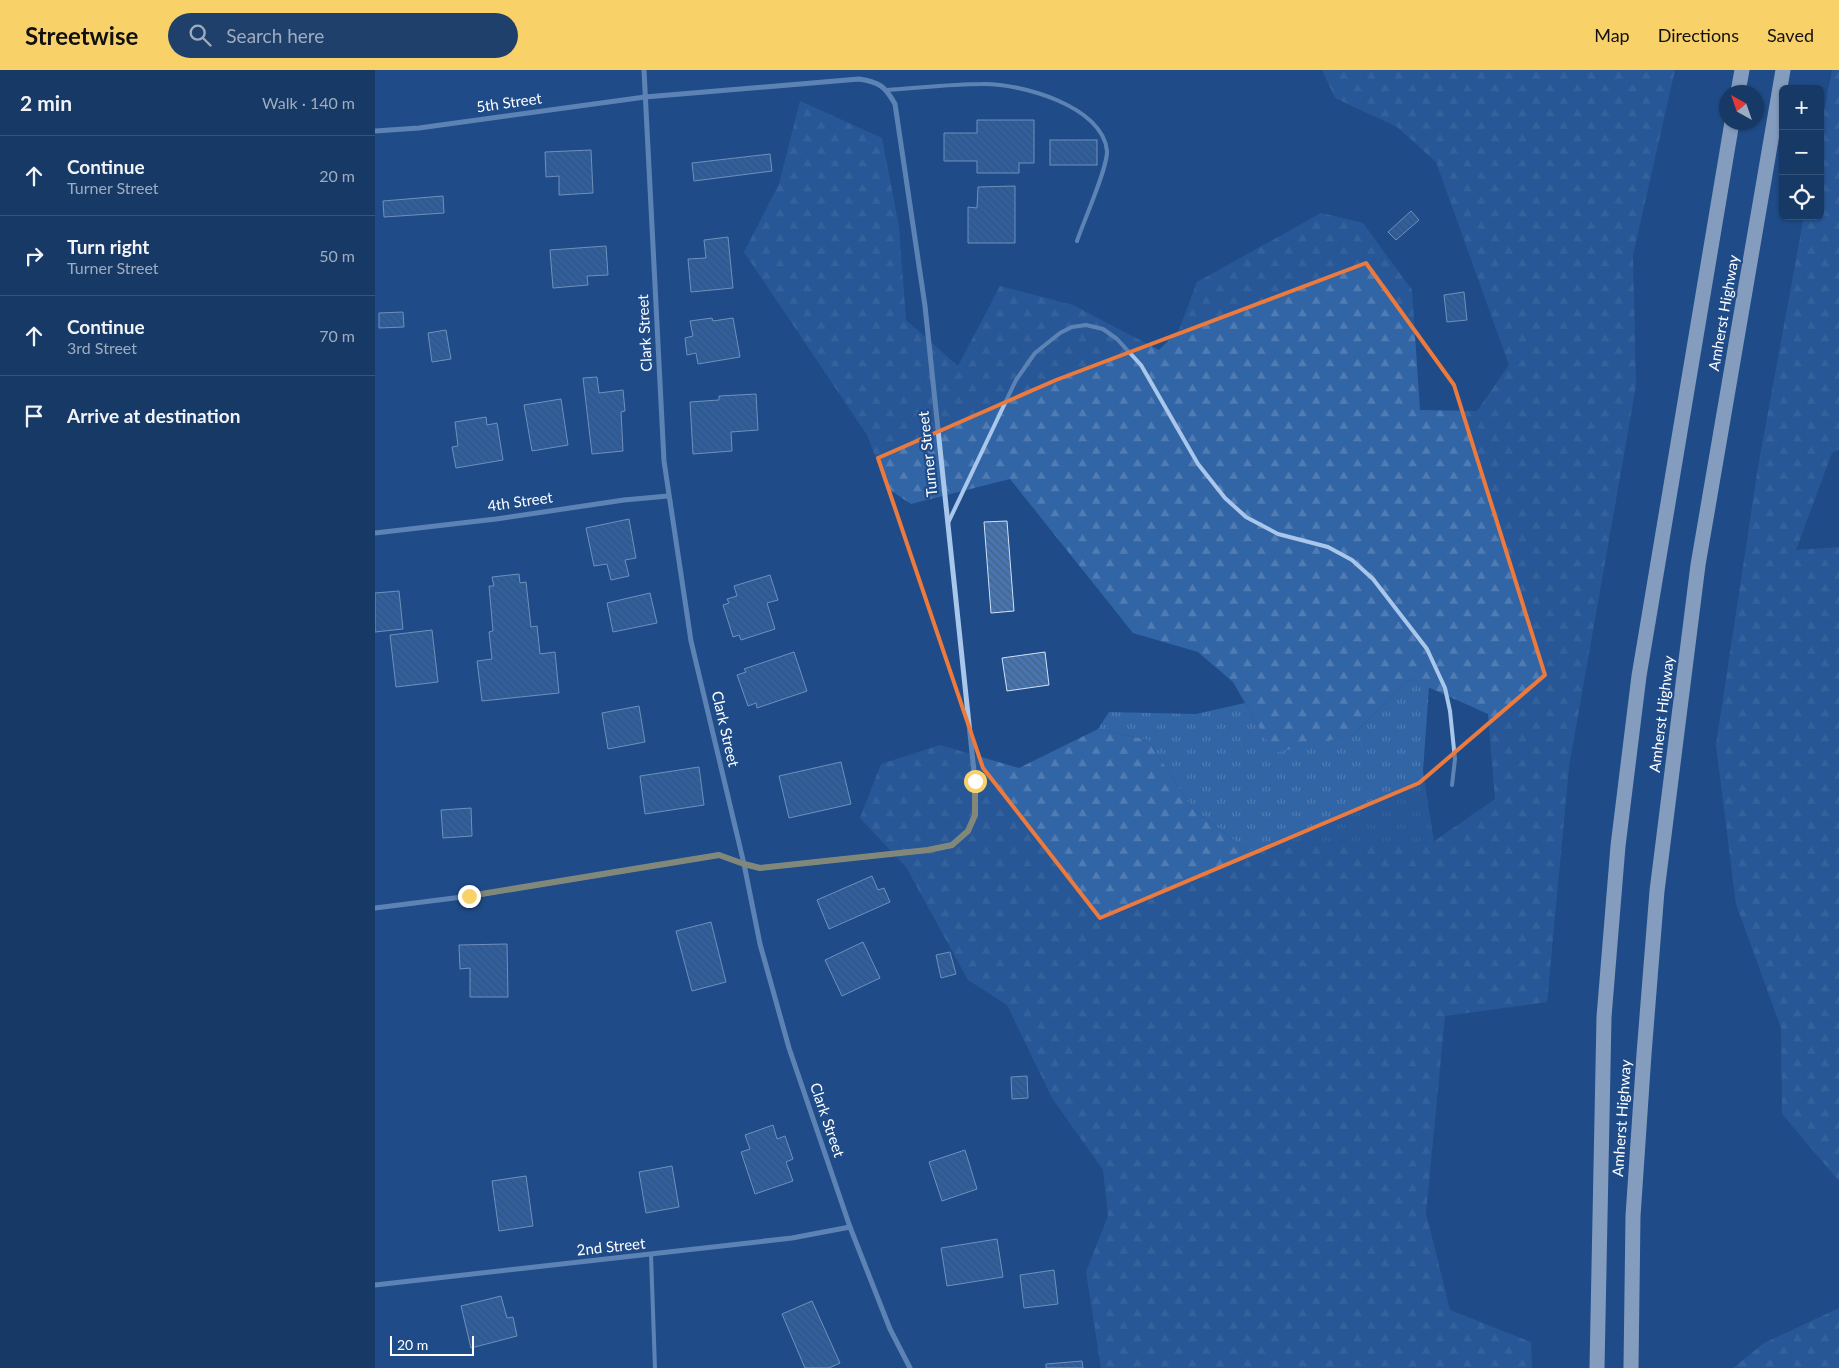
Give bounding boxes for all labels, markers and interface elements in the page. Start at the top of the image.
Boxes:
search box [168,13,518,58]
text: Streetwise [25,21,138,50]
icon: search [186,21,214,49]
text: Search here [226,24,324,47]
text: Map [1594,24,1630,46]
text: Directions [1658,24,1739,46]
text: Saved [1767,24,1814,46]
north arrow [1719,85,1764,130]
map controls [1779,85,1824,220]
button: + [1779,85,1824,130]
street label: 5th Street [475,88,543,116]
text: 2 min [20,90,72,115]
text: Walk · 140 m [262,93,355,112]
button: − [1779,130,1824,175]
text: Continue [67,155,145,178]
icon: ahead [20,162,48,190]
text: 20 m [319,166,355,185]
button: locate [1779,175,1824,220]
text: Turner Street [67,178,159,197]
text: Turn right [67,235,149,258]
icon: right [20,242,48,270]
text: 50 m [319,246,355,265]
street label: Amherst Highway [1704,253,1742,372]
text: Turner Street [67,258,159,277]
street label: Clark Street [633,293,655,372]
text: Continue [67,315,145,338]
icon: ahead [20,322,48,350]
text: 70 m [319,326,355,345]
text: 3rd Street [67,338,137,357]
icon: arrive [20,402,48,430]
text: Arrive at destination [67,404,240,427]
street label: Turner Street [914,410,940,498]
street label: 4th Street [486,487,554,515]
street label: Amherst Highway [1645,654,1677,773]
street label: Clark Street [708,689,744,769]
route start [964,770,987,793]
route end [458,885,481,908]
street label: Amherst Highway [1608,1058,1634,1177]
street label: Clark Street [807,1080,849,1160]
street label: 2nd Street [576,1233,647,1259]
scale bar [390,1333,474,1356]
text: 20 m [397,1336,428,1353]

